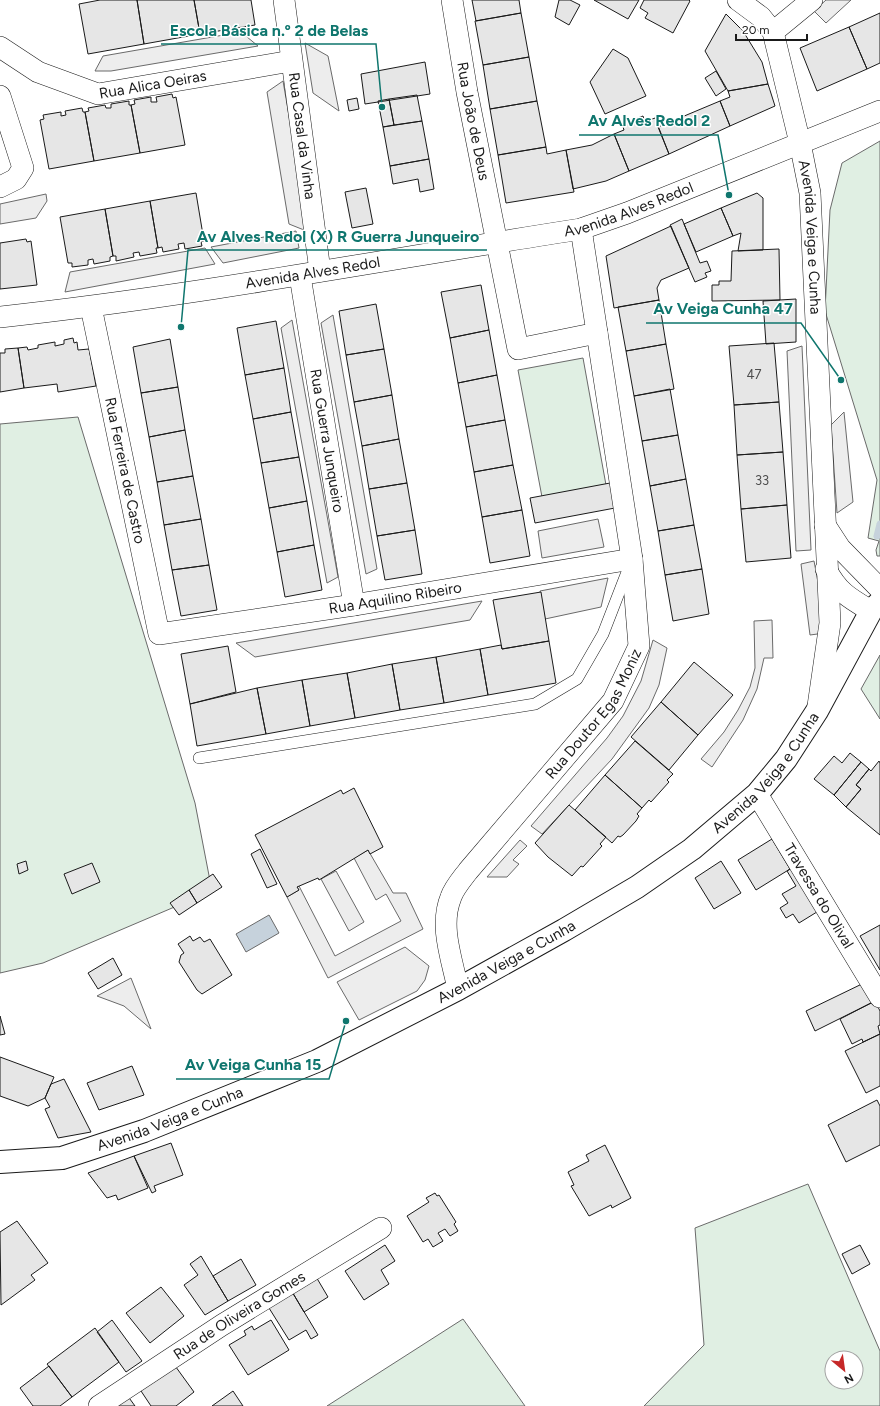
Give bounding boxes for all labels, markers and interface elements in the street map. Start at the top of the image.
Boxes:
callout: Escola Básica n.º 2 de Belas [161,16,376,44]
scale bar [736,16,807,42]
text: Escola Básica n.º 2 de Belas [170,21,369,40]
text: 20 m [742,23,770,37]
street label: Rua João de Deus [453,61,493,182]
street label: Rua Alica Oeiras [98,67,208,103]
street label: Rua Casal da Vinha [285,71,319,200]
callout: Av Alves Redol 2 [579,107,718,135]
text: Av Alves Redol 2 [588,111,710,130]
street label: Avenida Veiga e Cunha [795,158,825,315]
street label: Avenida Alves Redol [563,178,696,240]
callout: Av Alves Redol (X) R Guerra Junqueiro [188,222,487,250]
text: Av Alves Redol (X) R Guerra Junqueiro [197,227,479,246]
street label: Avenida Alves Redol [244,253,382,292]
callout: Av Veiga Cunha 47 [646,295,801,323]
text: Av Veiga Cunha 47 [653,299,793,318]
street label: Rua Guerra Junqueiro [306,367,348,514]
house number: 47 [746,367,762,382]
street label: Rua Ferreira de Castro [101,396,149,546]
house number: 33 [755,473,769,488]
street label: Rua Aquilino Ribeiro [328,578,463,618]
street label: Rua Doutor Egas Moniz [541,646,645,783]
street label: Avenida Veiga e Cunha [708,709,823,837]
street label: Travessa do Olival [780,840,857,952]
street label: Avenida Veiga e Cunha [434,916,579,1007]
callout: Av Veiga Cunha 15 [176,1051,329,1079]
text: Av Veiga Cunha 15 [185,1055,321,1074]
street label: Avenida Veiga e Cunha [95,1083,246,1155]
street label: Rua de Oliveira Gomes [170,1267,308,1364]
north arrow [824,1350,864,1390]
text: N [842,1371,855,1386]

